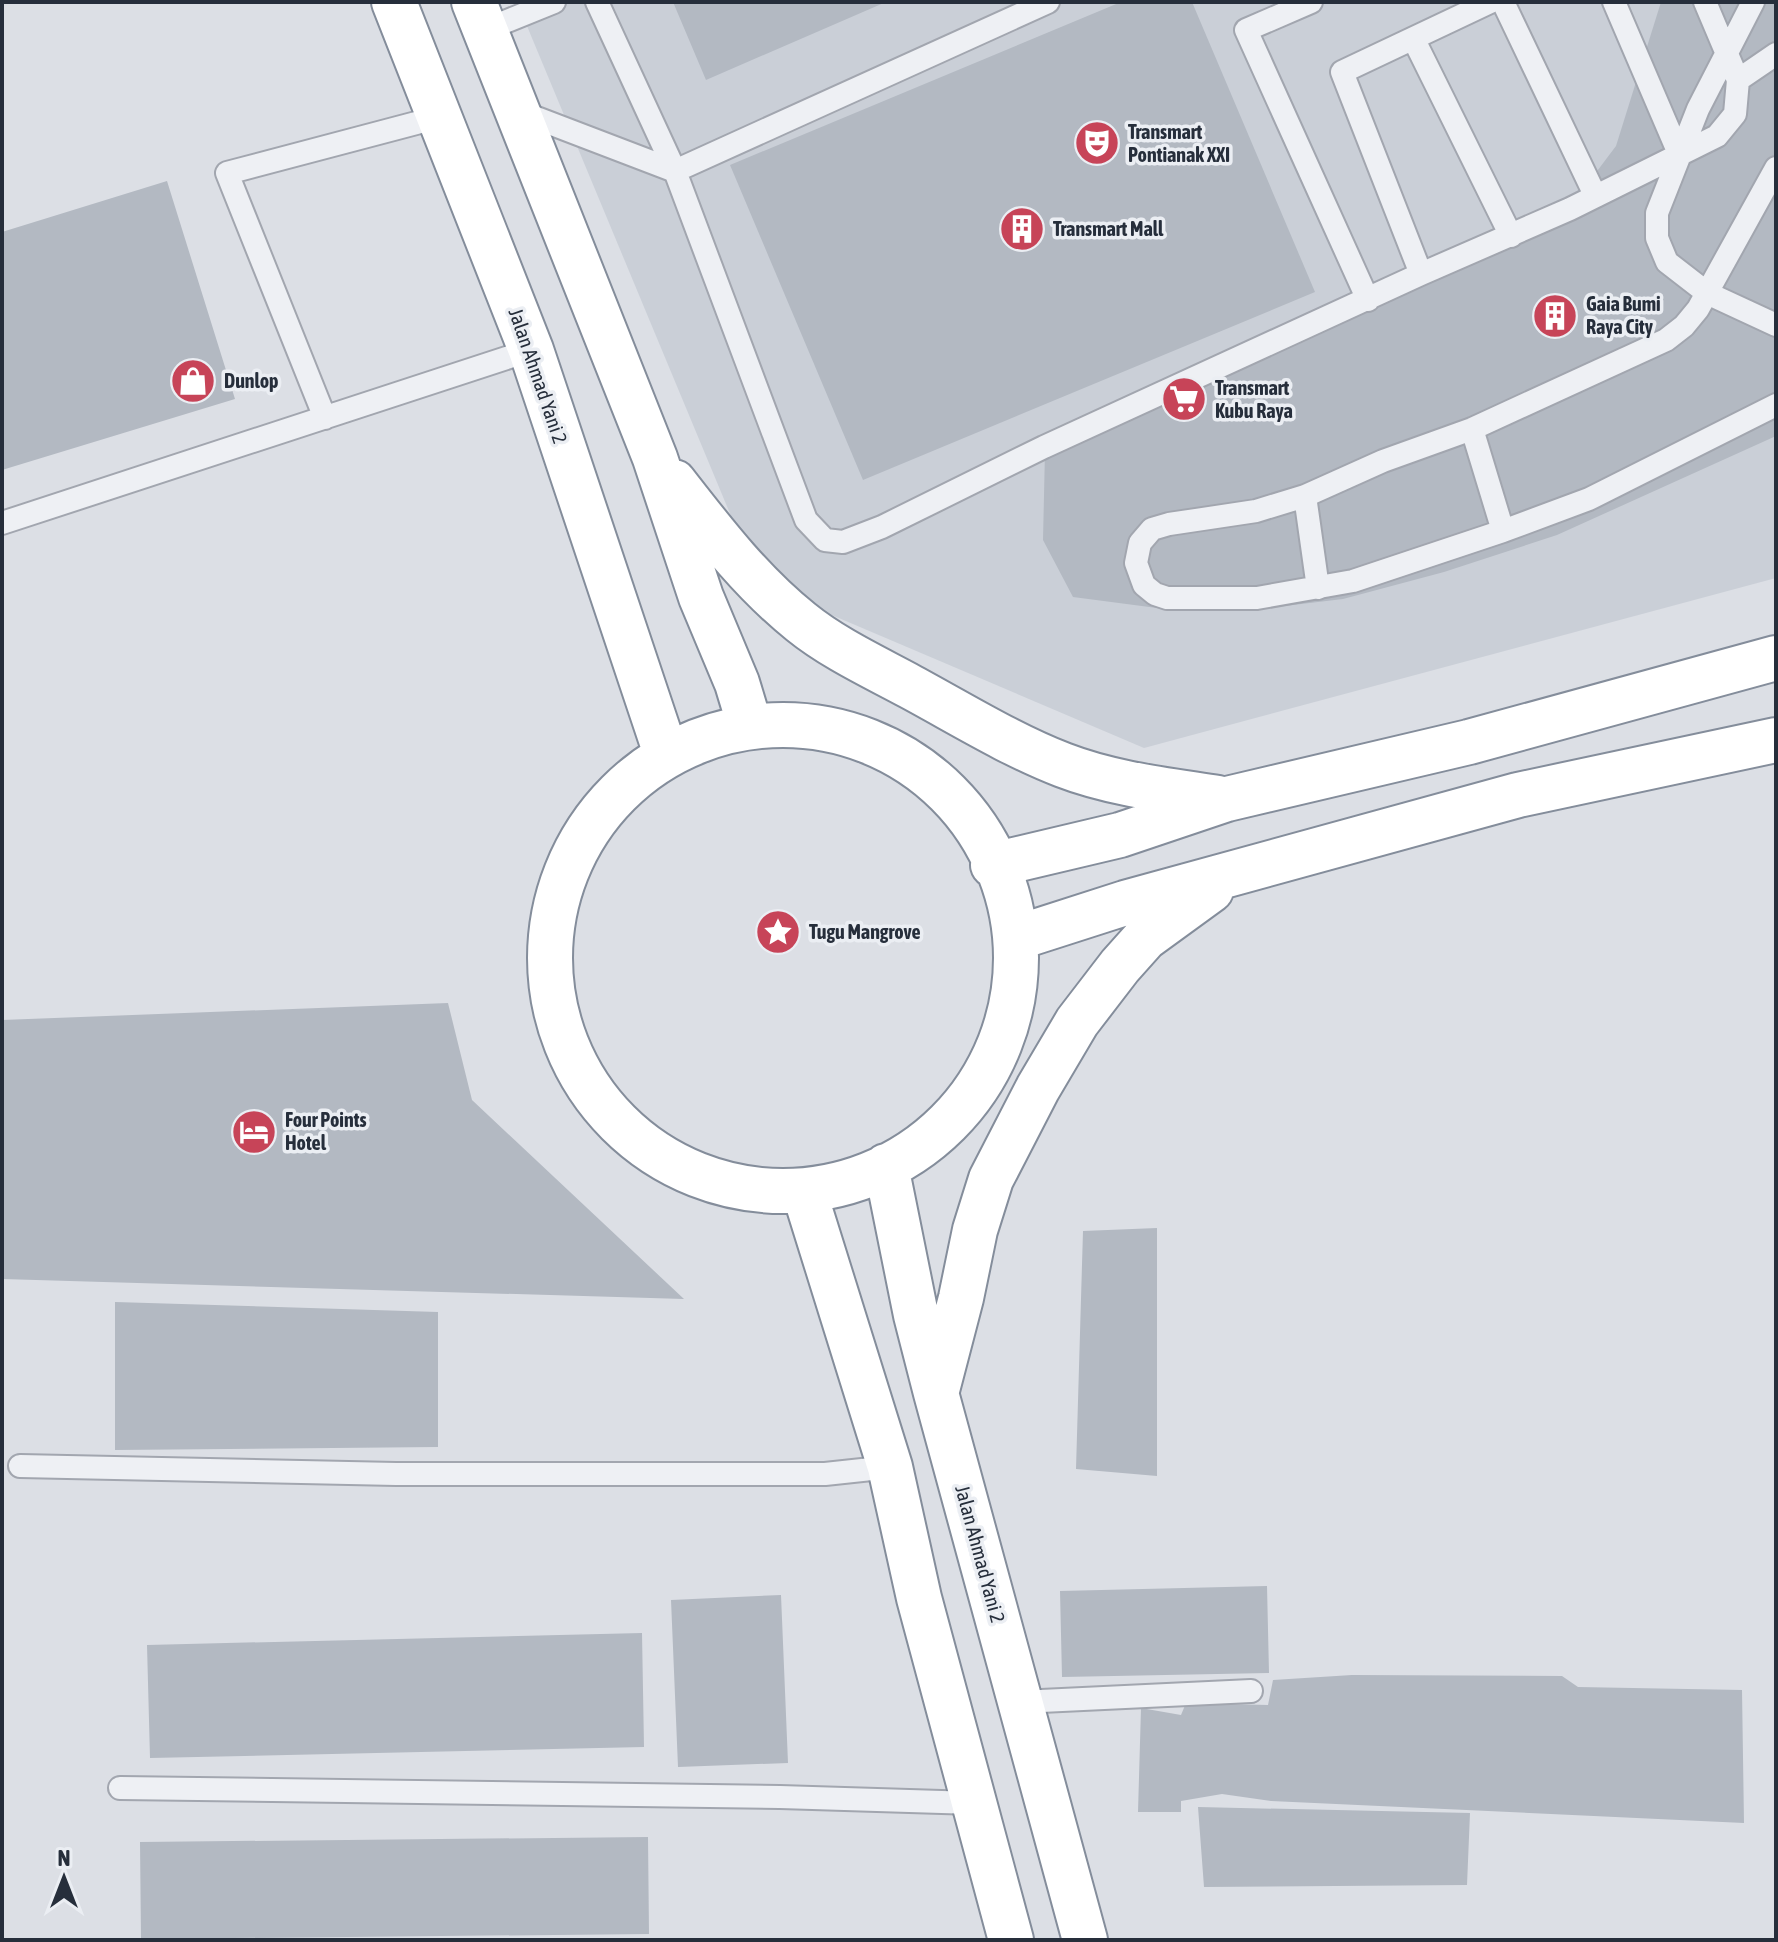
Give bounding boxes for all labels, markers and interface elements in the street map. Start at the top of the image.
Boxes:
theatre icon: Transmart Pontianak XXI [1073,119,1121,167]
place label: Transmart Pontianak XXI [1128,120,1230,166]
building icon: Transmart Mall [998,205,1046,253]
place label: Transmart Mall [1053,217,1164,240]
building icon: Gaia Bumi Raya City [1531,292,1579,340]
place label: Gaia Bumi Raya City [1586,292,1661,338]
street label: Jalan Ahmad Yani 2 [505,305,572,447]
shop icon: Dunlop [169,357,217,405]
place label: Dunlop [224,369,279,392]
supermarket icon: Transmart Kubu Raya [1160,375,1208,423]
place label: Transmart Kubu Raya [1215,376,1293,422]
place icon: Tugu Mangrove [754,908,802,956]
place label: Tugu Mangrove [809,920,921,943]
hotel icon: Four Points Hotel [230,1108,278,1156]
place label: Four Points Hotel [285,1108,366,1154]
street label: Jalan Ahmad Yani 2 [951,1483,1010,1625]
north arrow [24,1838,104,1918]
text: N [58,1845,70,1871]

